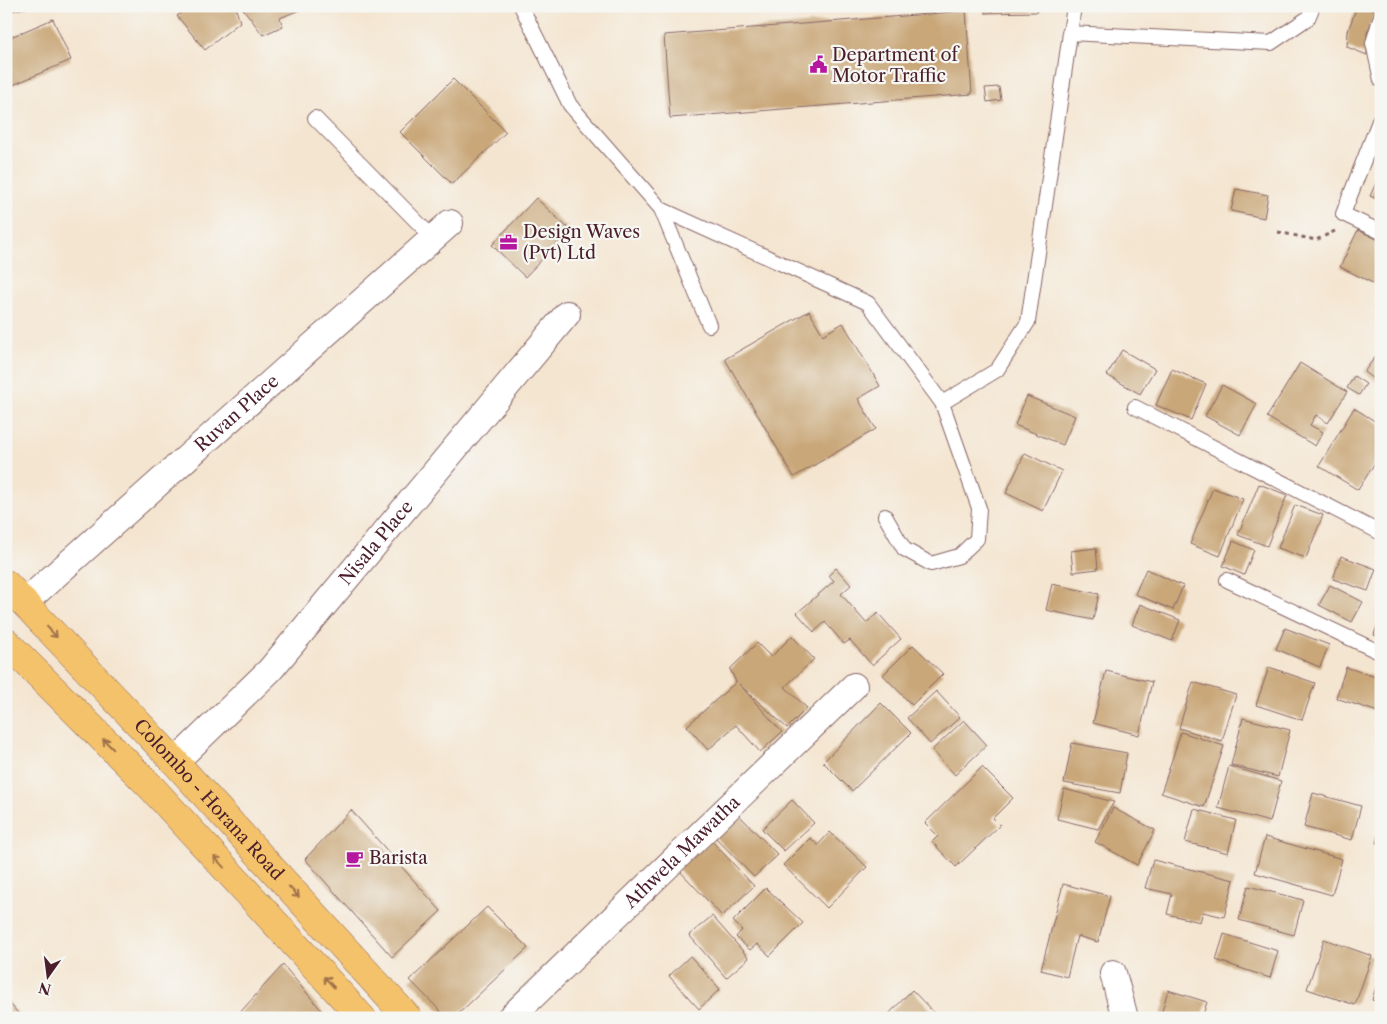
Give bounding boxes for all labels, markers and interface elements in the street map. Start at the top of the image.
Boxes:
place label: Department of Motor Traffic [832,44,960,87]
public building icon: Department of Motor Traffic [808,55,828,75]
place label: Design Waves (Pvt) Ltd [523,221,640,264]
office icon: Design Waves (Pvt) Ltd [499,232,519,252]
street label: Ruvan Place [190,370,283,457]
street label: Nisala Place [335,496,418,589]
one-way arrow [46,626,58,639]
street label: Colombo - Horana Road [129,715,288,885]
one-way arrow [102,737,114,750]
street label: Athwela Mawatha [619,791,745,914]
place label: Barista [369,847,428,869]
cafe icon: Barista [345,848,365,868]
one-way arrow [213,855,225,868]
one-way arrow [288,886,300,899]
north arrow [22,952,72,1002]
one-way arrow [323,975,334,988]
text: N [37,978,53,999]

